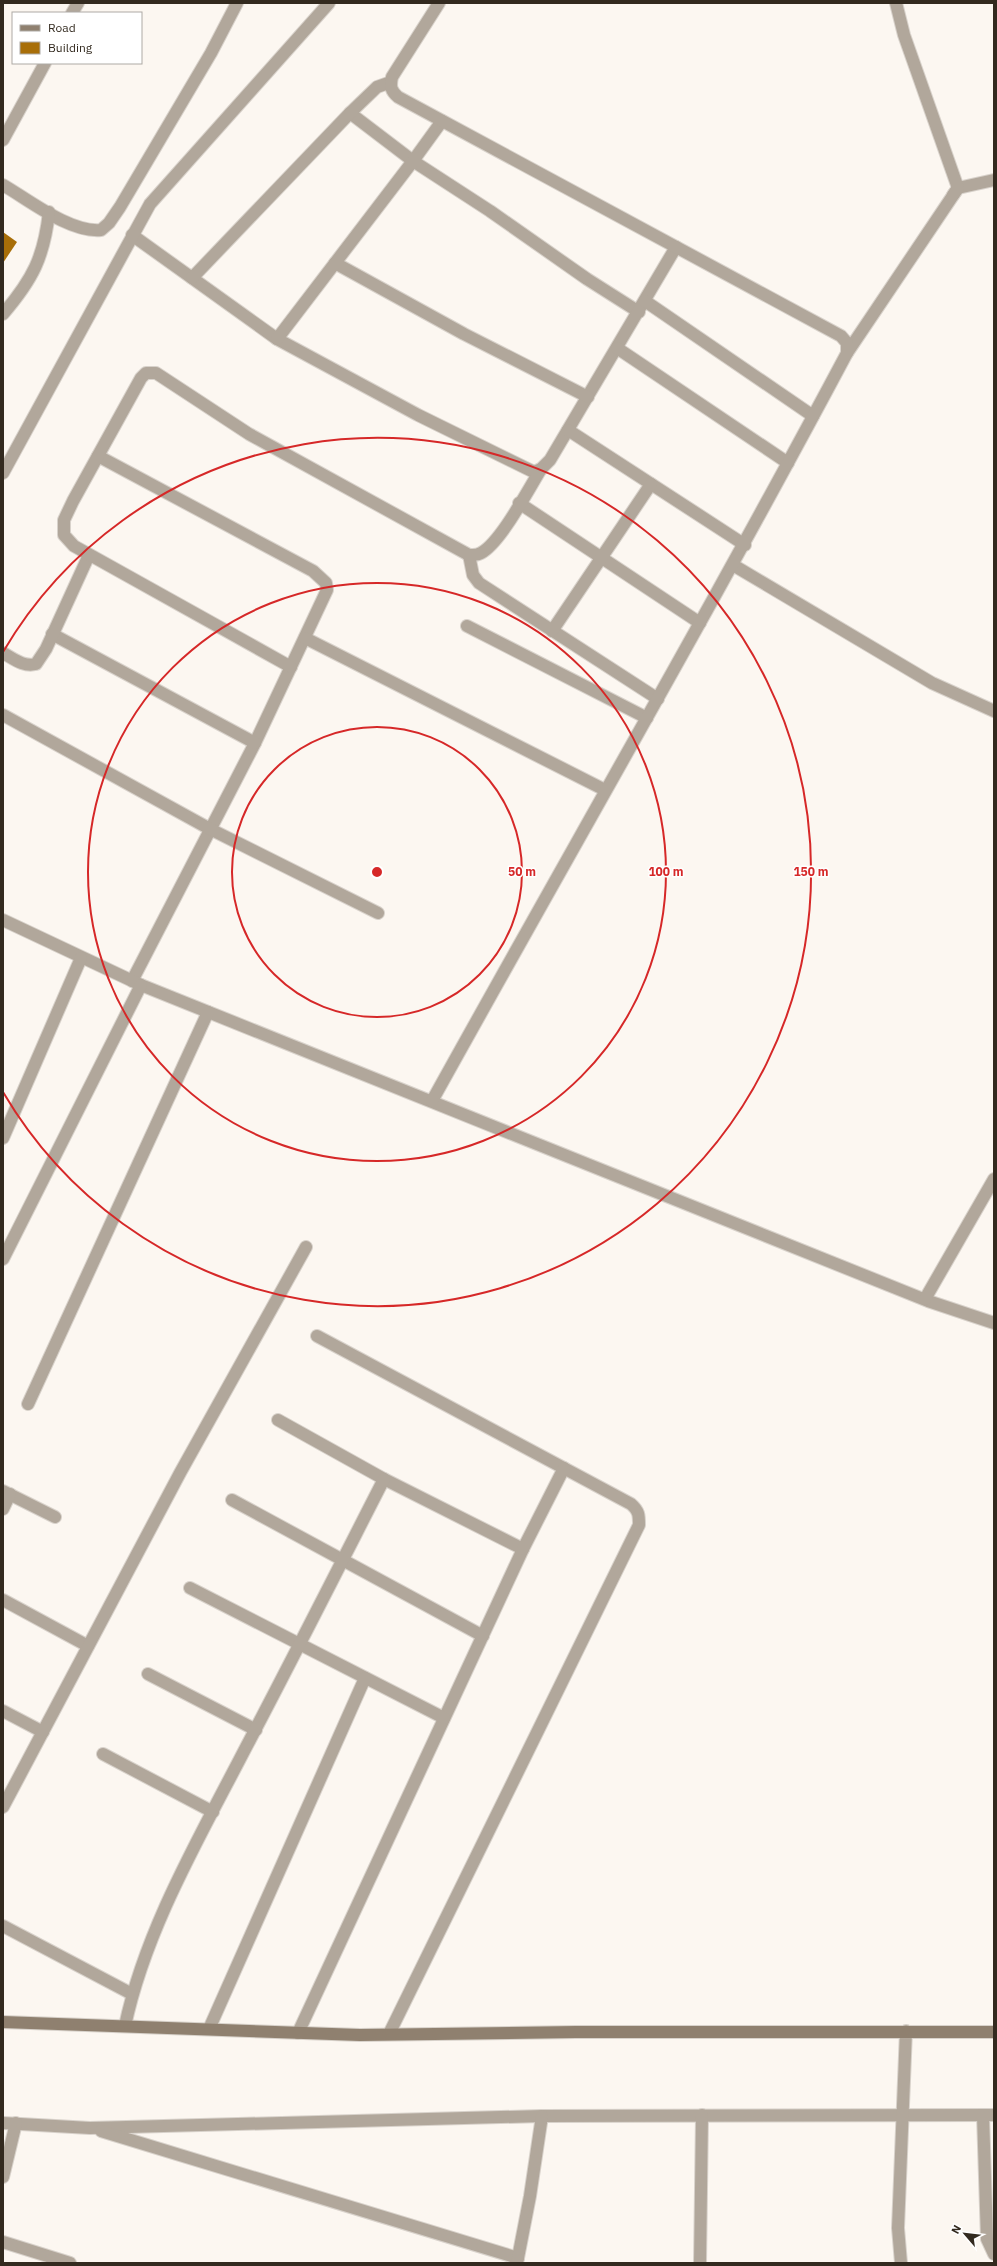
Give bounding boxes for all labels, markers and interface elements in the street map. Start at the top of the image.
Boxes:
legend [12,12,142,64]
text: Road [48,20,76,35]
text: Building [48,40,93,55]
text: 50 m [508,864,536,879]
text: 100 m [648,864,684,879]
text: 150 m [793,864,829,879]
centre of rings [370,865,384,879]
north arrow [945,2214,985,2254]
text: N [948,2222,964,2236]

